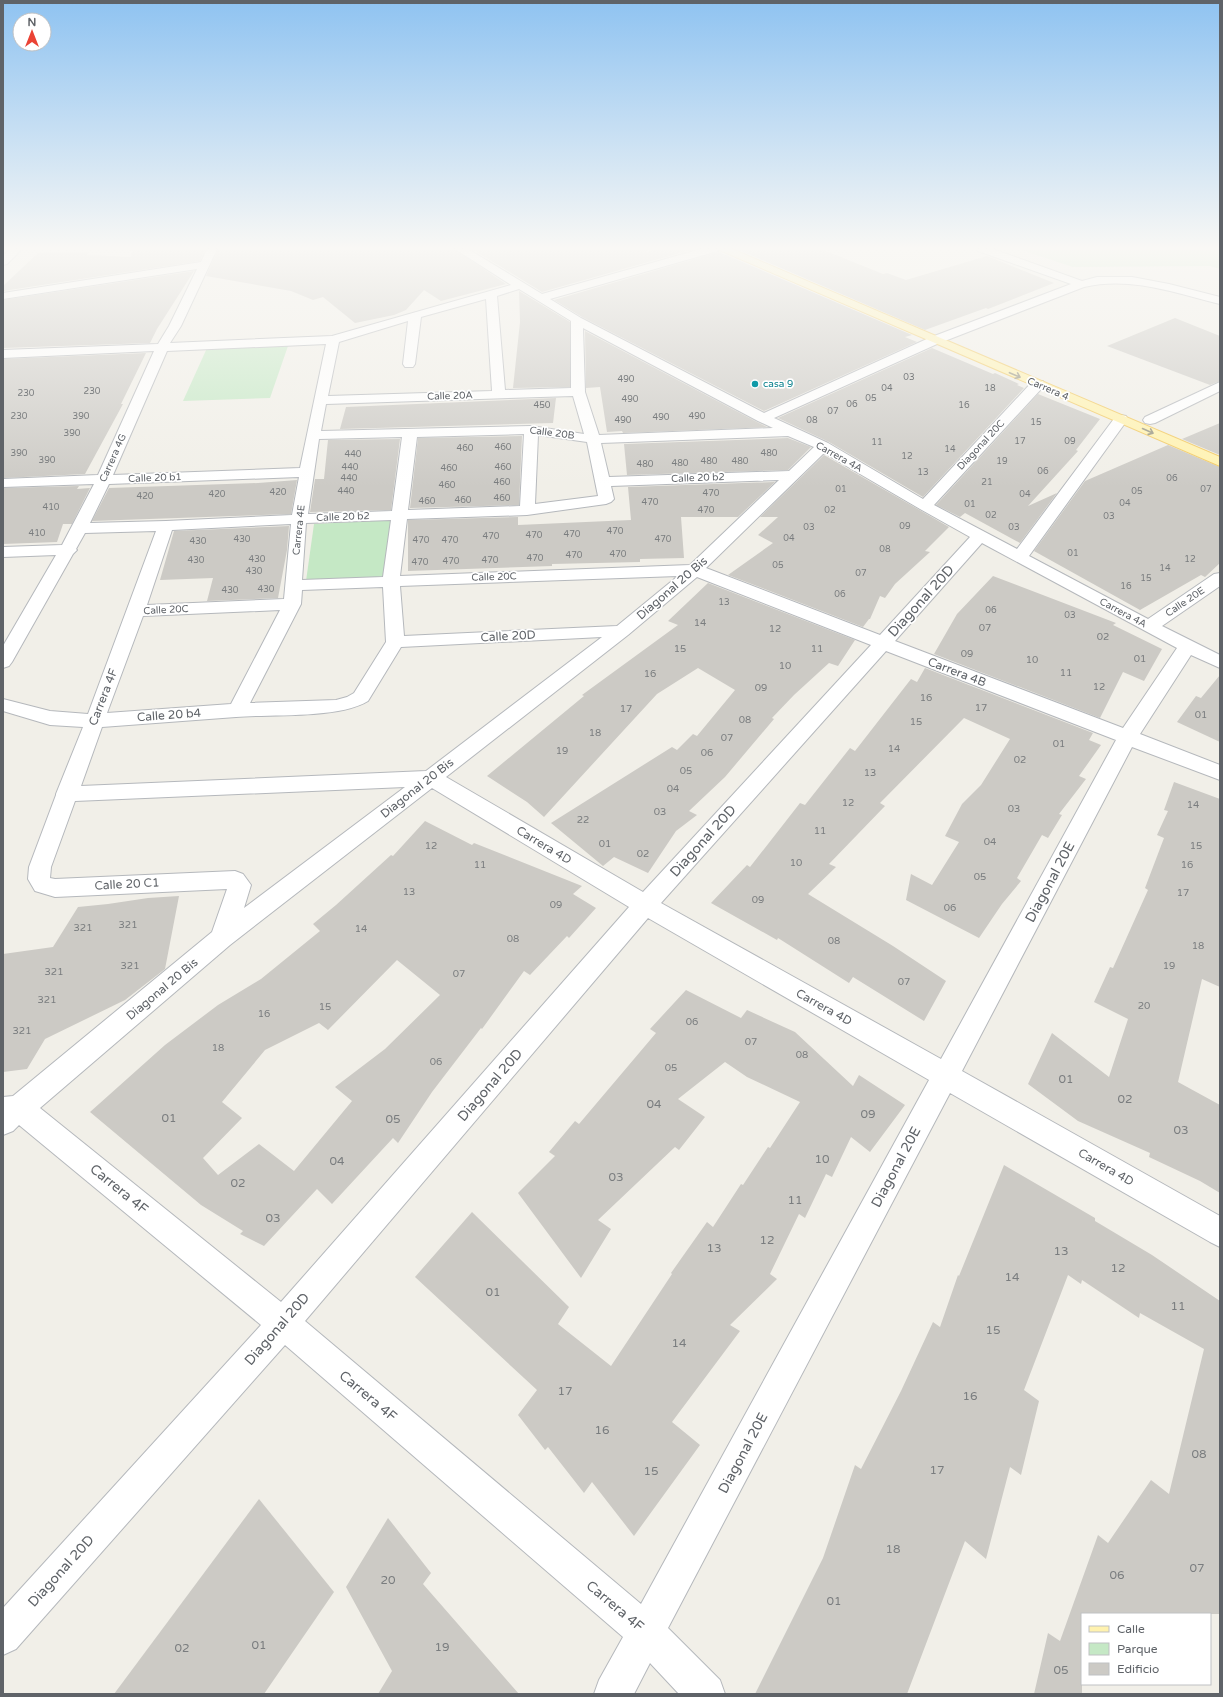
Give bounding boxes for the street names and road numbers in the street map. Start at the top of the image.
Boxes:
street label: Carrera 4 [1025,375,1071,403]
street label: Calle 20A [427,389,473,403]
street label: Diagonal 20C [955,417,1007,473]
street label: Calle 20B [529,424,575,442]
street label: Carrera 4G [97,432,129,484]
street label: Carrera 4A [814,439,864,475]
street label: Calle 20 b1 [128,471,182,485]
street label: Calle 20 b2 [671,471,725,485]
street label: Carrera 4E [290,504,308,556]
street label: Calle 20 b2 [316,510,370,524]
street label: Diagonal 20 Bis [634,553,710,622]
street label: Diagonal 20D [884,562,958,640]
street label: Calle 20C [471,570,517,584]
street label: Calle 20E [1163,585,1207,619]
street label: Carrera 4A [1097,596,1149,630]
street label: Calle 20C [143,603,189,617]
street label: Calle 20D [480,628,536,644]
street label: Carrera 4B [926,654,988,690]
street label: Carrera 4F [86,666,120,728]
street label: Calle 20 b4 [136,706,202,724]
street label: Diagonal 20 Bis [378,755,456,821]
street label: Diagonal 20D [666,802,740,880]
street label: Carrera 4D [514,823,574,867]
street label: Diagonal 20E [1022,839,1078,925]
street label: Calle 20 C1 [94,875,160,893]
street label: Diagonal 20 Bis [123,955,201,1023]
street label: Carrera 4D [794,986,854,1028]
street label: Diagonal 20D [454,1045,526,1125]
street label: Diagonal 20E [868,1124,924,1210]
street label: Carrera 4D [1076,1145,1136,1189]
street label: Carrera 4F [86,1160,152,1218]
street label: Diagonal 20D [241,1289,313,1369]
street label: Carrera 4F [336,1367,401,1425]
street label: Diagonal 20E [715,1410,771,1496]
street label: Diagonal 20D [24,1532,98,1610]
street label: Carrera 4F [583,1577,648,1635]

